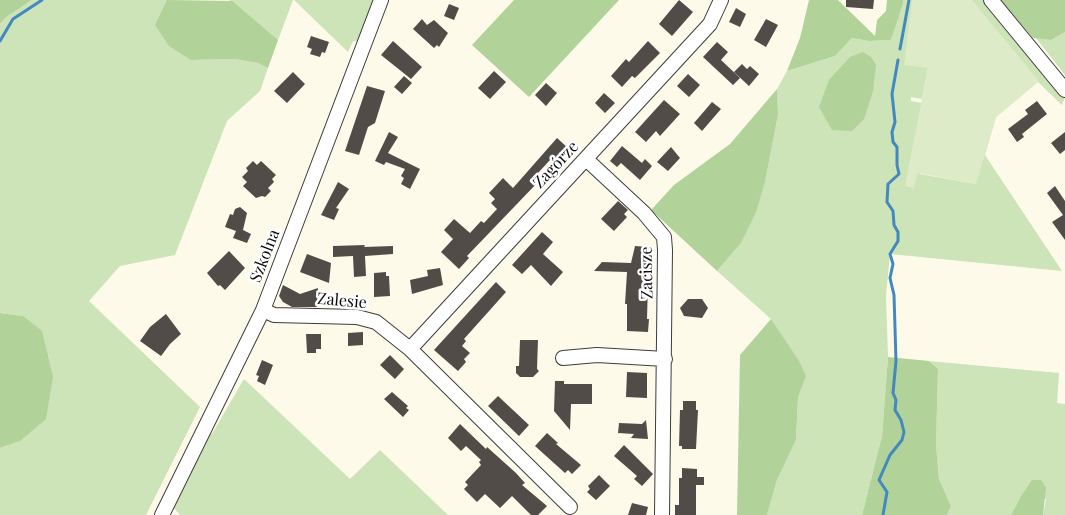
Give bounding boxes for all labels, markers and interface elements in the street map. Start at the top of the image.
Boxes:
street label: Zagórze [529,137,583,193]
street label: Szkolna [246,227,284,285]
street label: Zacisze [637,246,657,300]
street label: Zalesie [316,289,368,313]

